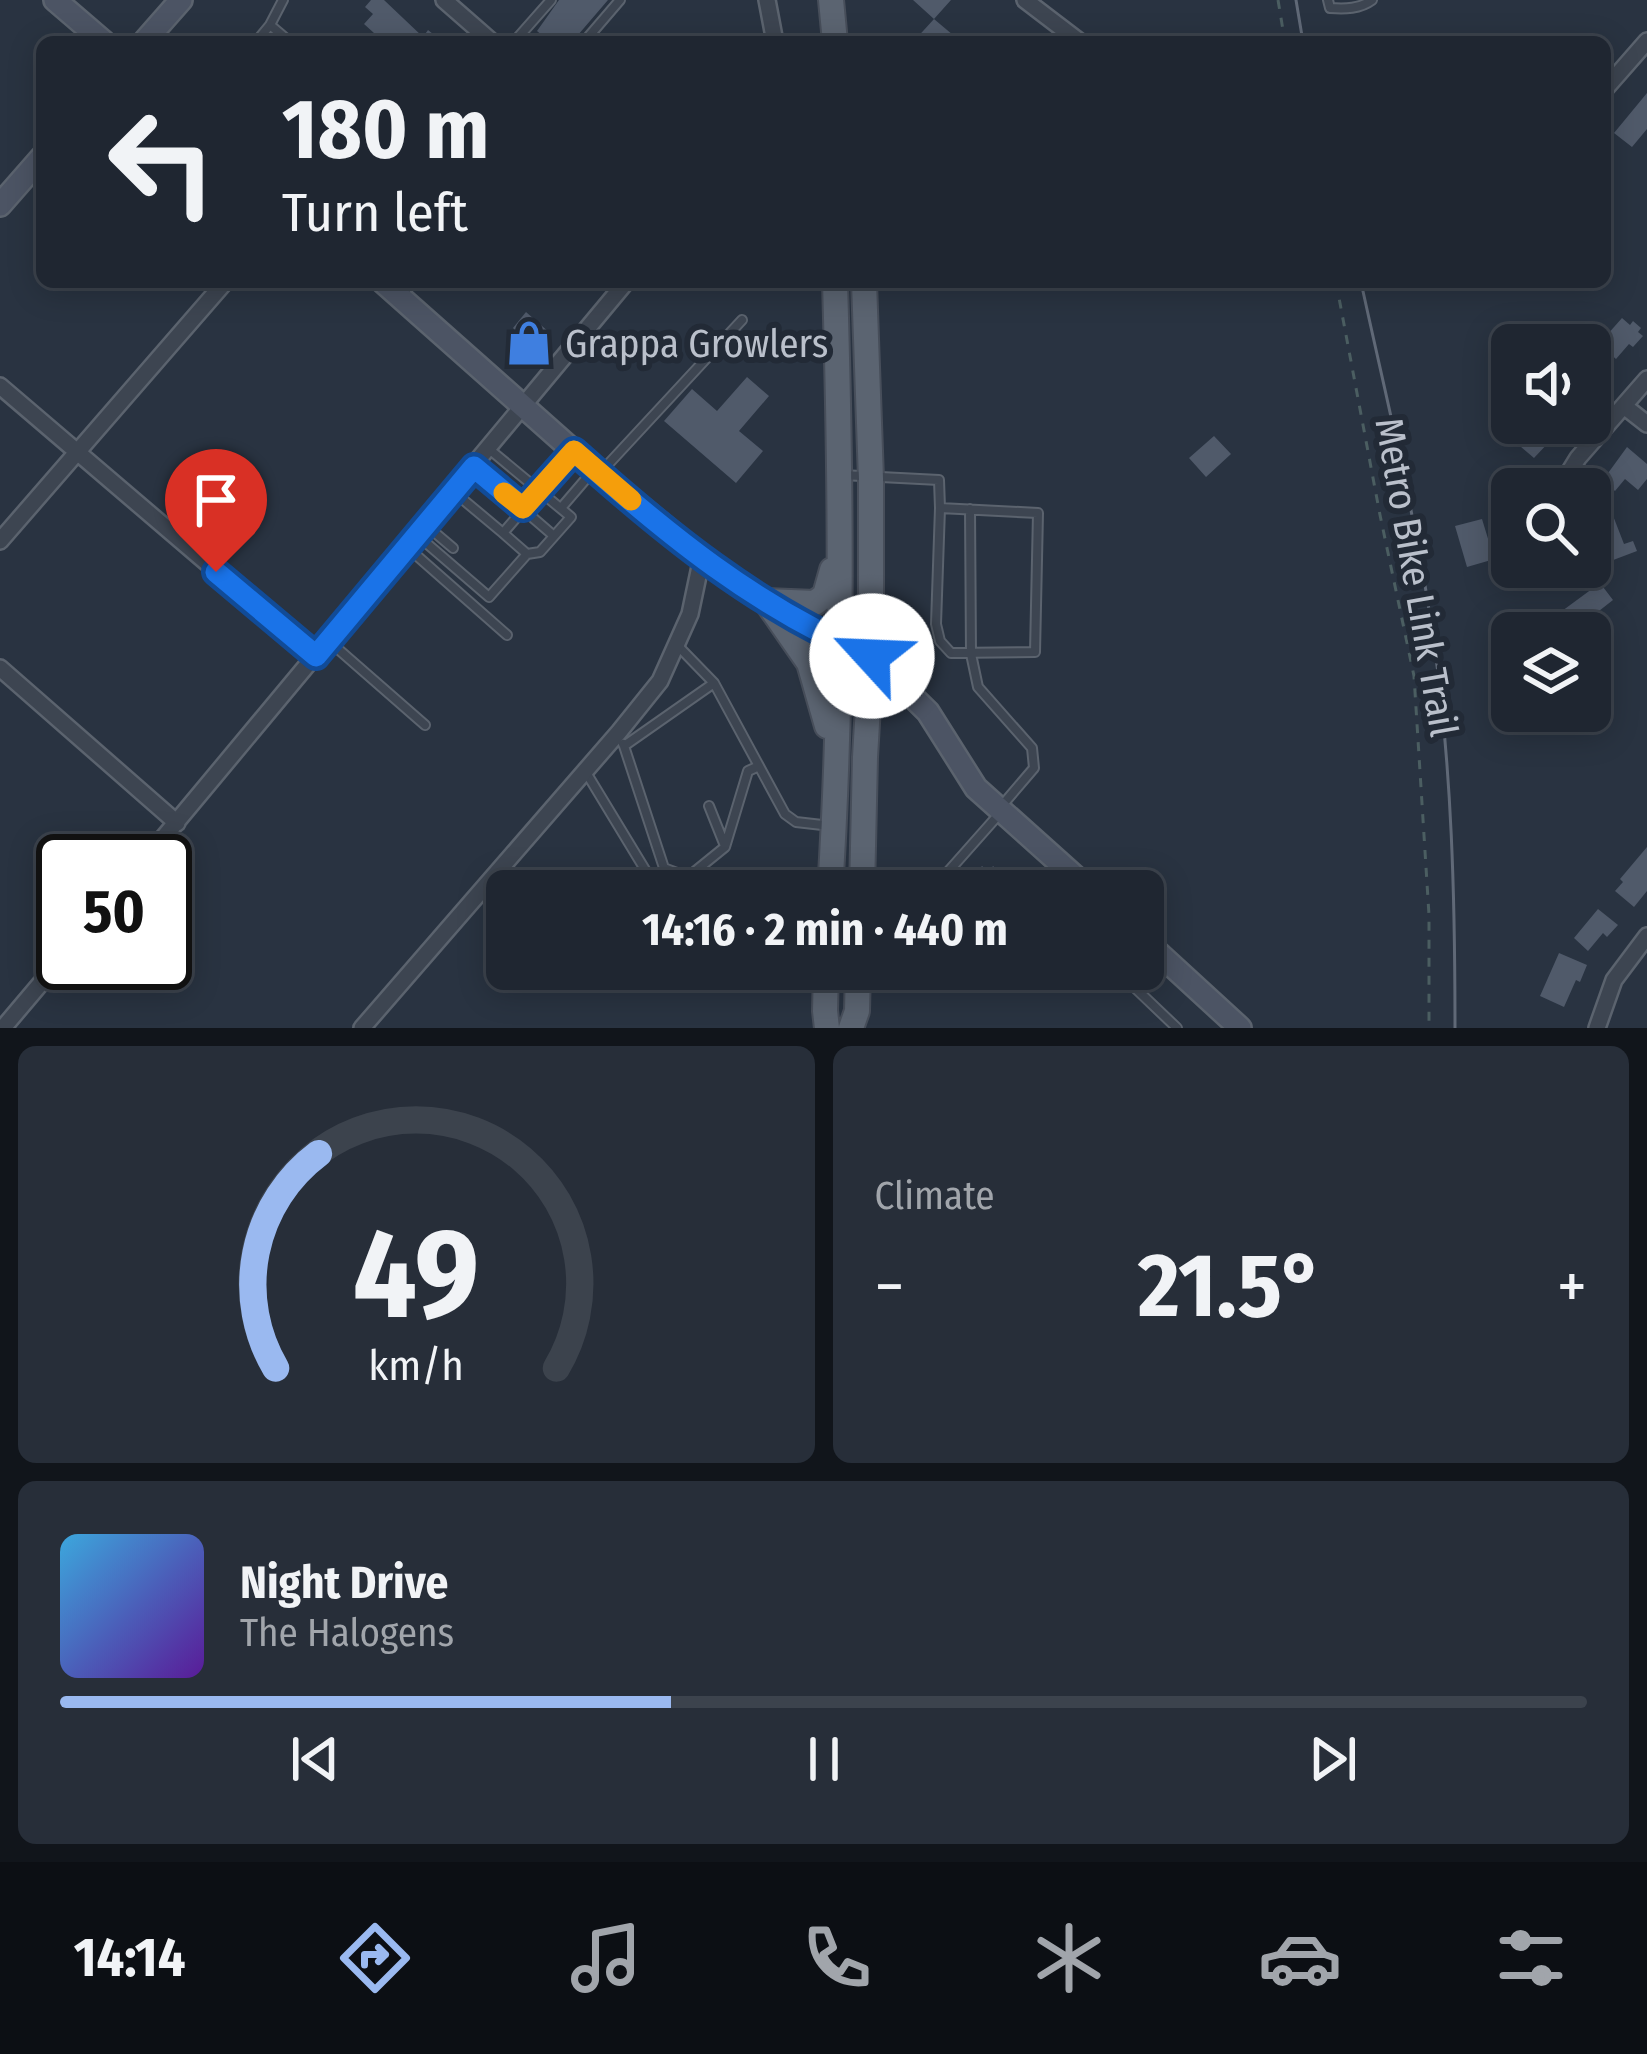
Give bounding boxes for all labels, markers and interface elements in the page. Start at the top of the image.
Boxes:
text: 180 m [282,79,489,180]
icon: left [84,84,240,240]
text: Turn left [282,181,468,245]
shop icon: Grappa Growlers [504,318,554,368]
place label: Grappa Growlers [565,321,828,367]
map controls [1491,324,1611,732]
button: sound [1491,324,1611,444]
street label: Metro Bike Link Trail [1365,414,1467,740]
pin [165,449,267,572]
icon: arrive [183,467,249,533]
button: search [1491,468,1611,588]
position arrow [809,593,935,719]
button: layers [1491,612,1611,732]
speed limit sign: 50 [36,834,192,990]
text: 14:16 · 2 min · 440 m [642,903,1008,957]
text: Climate [875,1173,995,1219]
text: 49 [353,1200,479,1350]
text: 21.5° [1138,1232,1323,1340]
text: − [875,1247,904,1326]
text: + [1557,1247,1587,1326]
text: km/h [368,1339,464,1390]
text: Night Drive [240,1556,448,1610]
text: The Halogens [240,1610,454,1656]
icon: previous [282,1726,348,1792]
icon: pause [791,1726,857,1792]
icon: next [1300,1726,1366,1792]
icon: directions [333,1916,417,2000]
icon: music [564,1916,648,2000]
icon: phone [795,1916,879,2000]
icon: climate [1027,1916,1111,2000]
icon: car [1258,1916,1342,2000]
icon: filters [1489,1916,1573,2000]
text: 14:14 [74,1926,185,1990]

